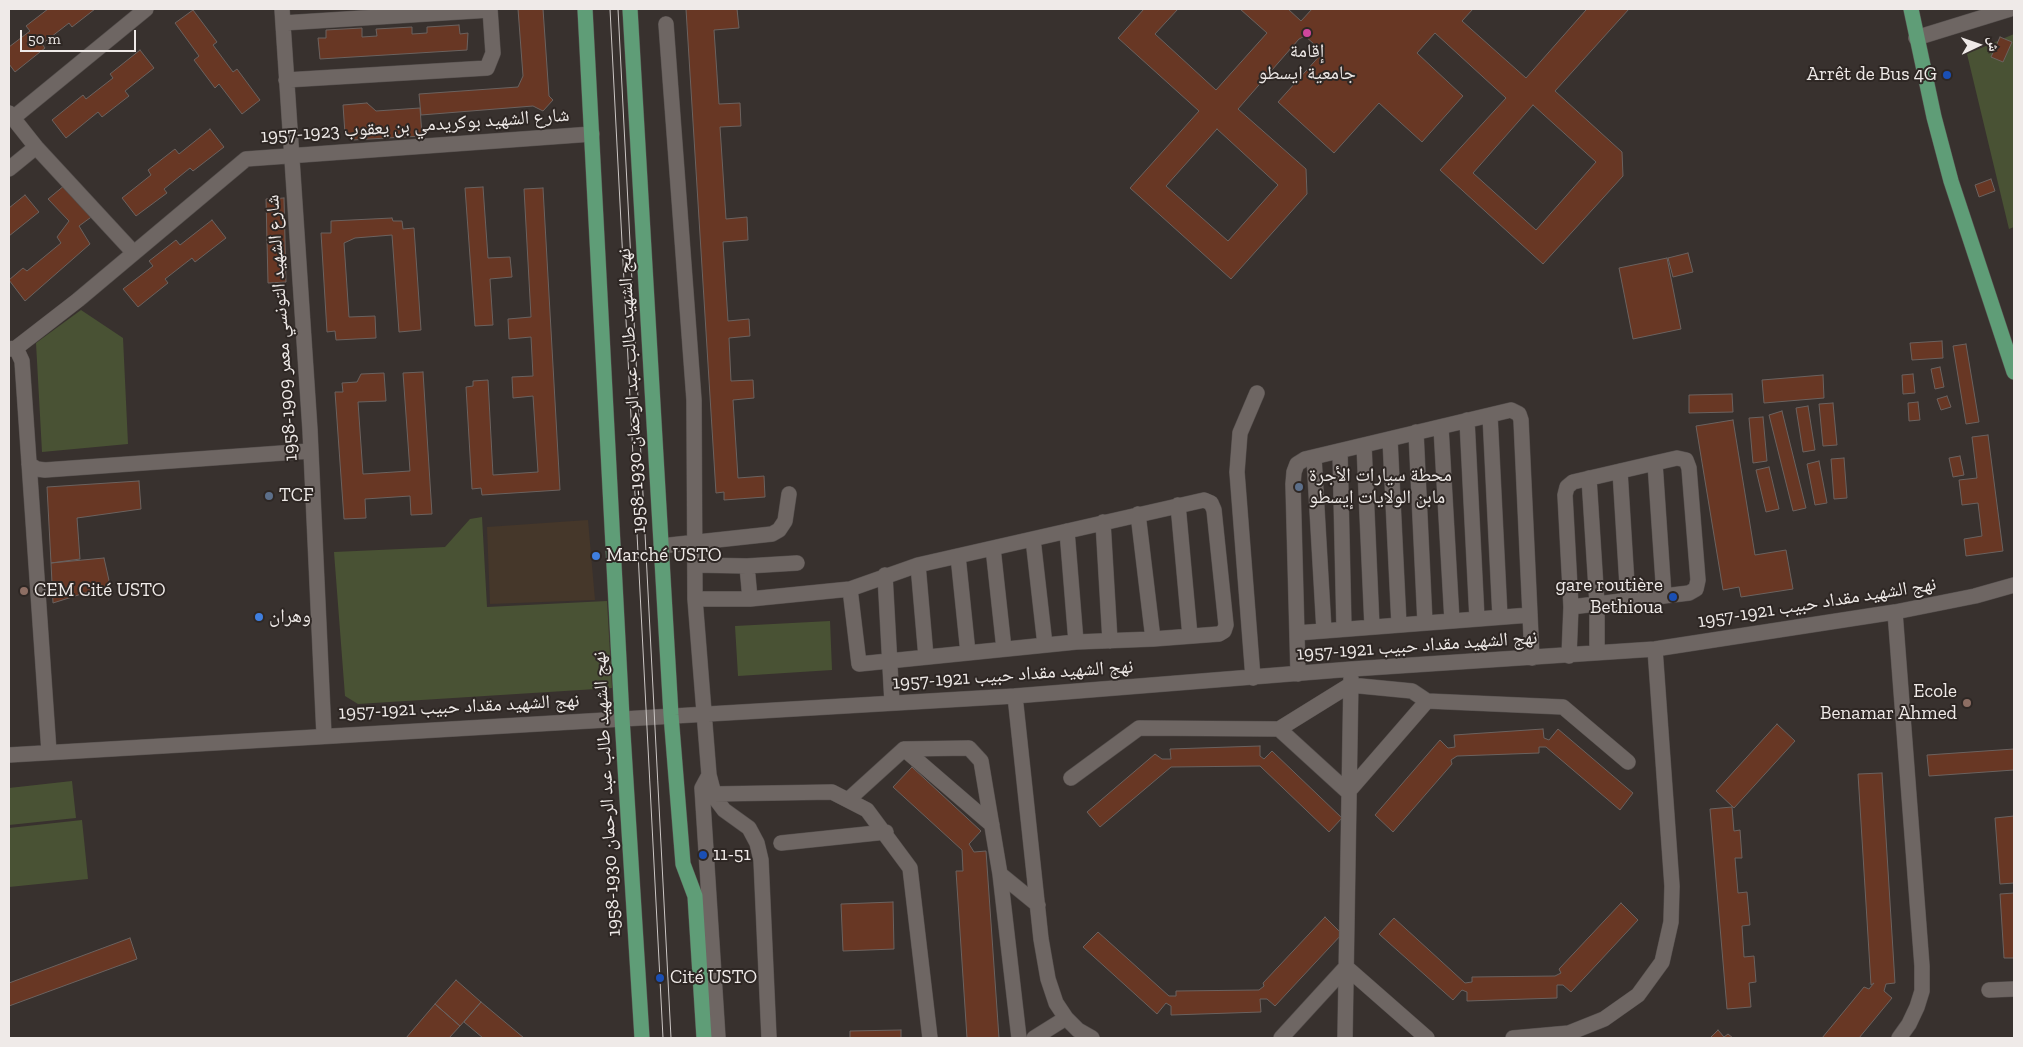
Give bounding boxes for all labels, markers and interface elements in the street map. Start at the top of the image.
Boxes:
scale bar [22,20,139,52]
north arrow [1953,20,2003,70]
marker: إقامة جامعية ايسطو [1301,27,1313,39]
text: 50 m [28,30,61,48]
text: ش [1985,36,2002,52]
place label: إقامة جامعية ايسطو [1258,41,1356,85]
place label: Arrêt de Bus 4G [1807,64,1937,86]
marker: Arrêt de Bus 4G [1941,69,1953,81]
street label: شارع الشهيد بوكريدمي بن يعقوب 1923-1957 [260,104,570,148]
street label: شارع الشهيد التونسي معمر 1909-1958 [261,194,303,462]
street label: نهج الشهيد طالب عبد الرحمان 1930-1958 [613,248,651,534]
place label: محطة سيارات الأجرة مابن الولايات إيسطو [1309,465,1452,509]
marker: محطة سيارات الأجرة مابن الولايات إيسطو [1293,481,1305,493]
place label: TCF [279,485,314,507]
marker: TCF [263,490,275,502]
place label: Marché USTO [606,545,722,567]
marker: Marché USTO [590,550,602,562]
street label: نهج الشهيد مقداد حبيب 1921-1957 [1696,573,1938,633]
place label: gare routière Bethioua [1556,575,1663,619]
place label: CEM Cité USTO [34,580,166,602]
marker: CEM Cité USTO [18,585,30,597]
marker: gare routière Bethioua [1667,591,1679,603]
place label: وهران [269,606,311,628]
marker: وهران [253,611,265,623]
street label: نهج الشهيد مقداد حبيب 1921-1957 [1296,626,1538,666]
street label: نهج الشهيد طالب عبد الرحمان 1930-1958 [588,651,626,937]
street label: نهج الشهيد مقداد حبيب 1921-1957 [892,655,1134,695]
place label: Ecole Benamar Ahmed [1820,681,1957,725]
street label: نهج الشهيد مقداد حبيب 1921-1957 [338,689,580,725]
marker: Ecole Benamar Ahmed [1961,697,1973,709]
place label: 11-51 [713,844,751,866]
marker: 11-51 [697,849,709,861]
place label: Cité USTO [670,967,757,989]
marker: Cité USTO [654,972,666,984]

